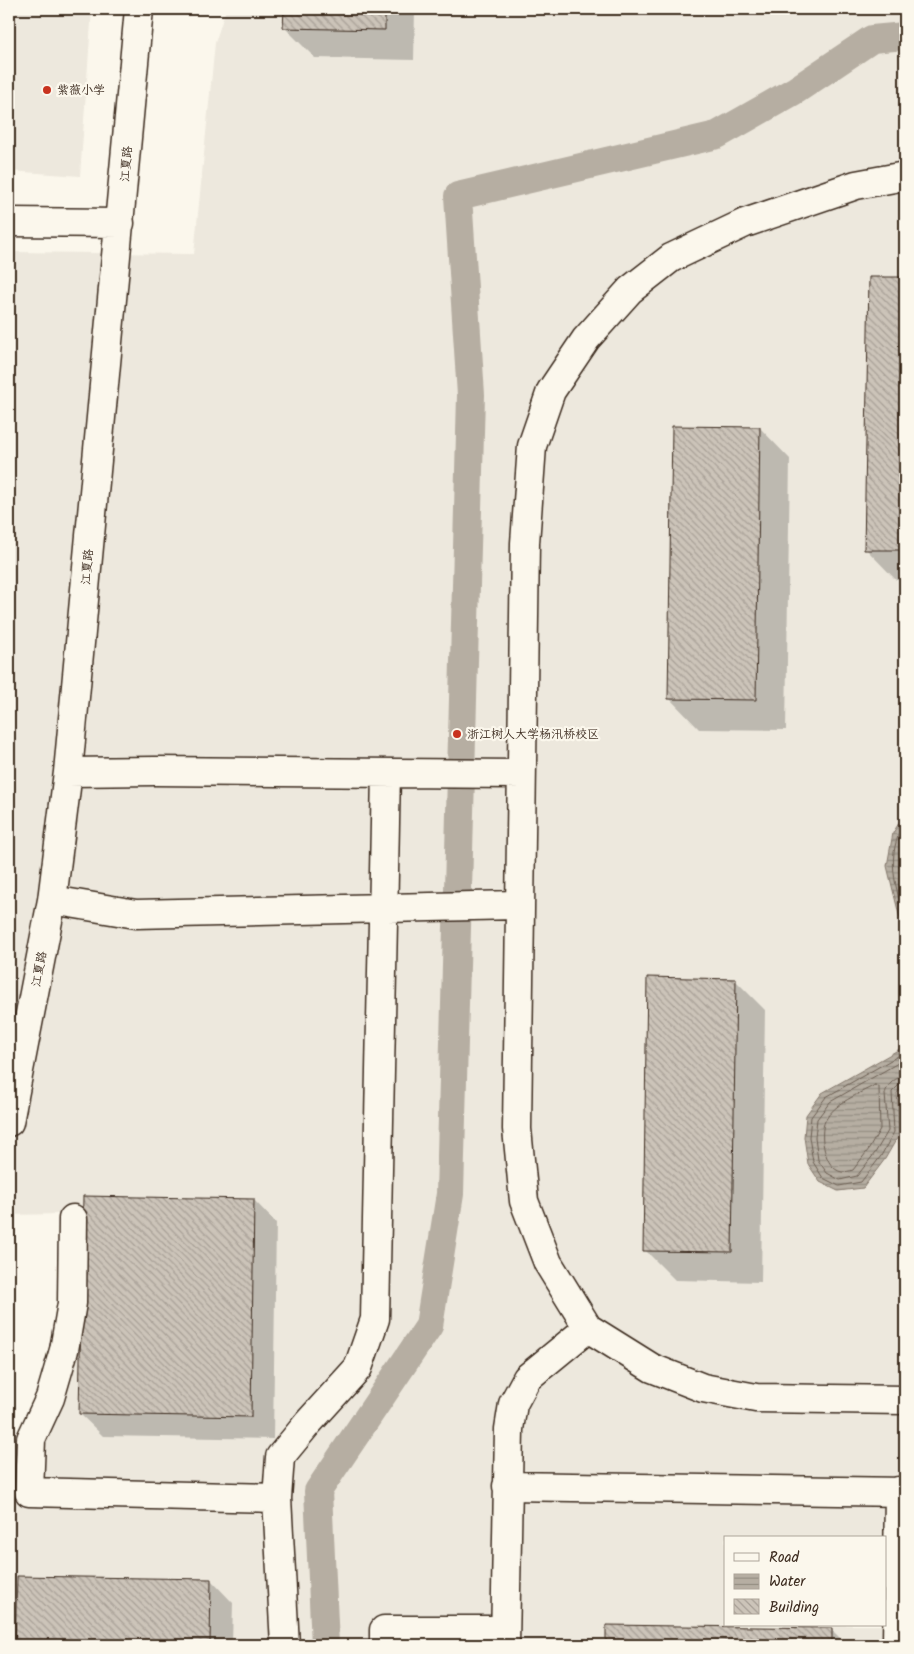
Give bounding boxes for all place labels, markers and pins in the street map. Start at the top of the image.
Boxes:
place label: 紫薇小学 [57,81,105,100]
marker: 紫薇小学 [41,84,53,96]
place label: 浙江树人大学杨汛桥校区 [467,725,599,744]
marker: 浙江树人大学杨汛桥校区 [451,728,463,740]

